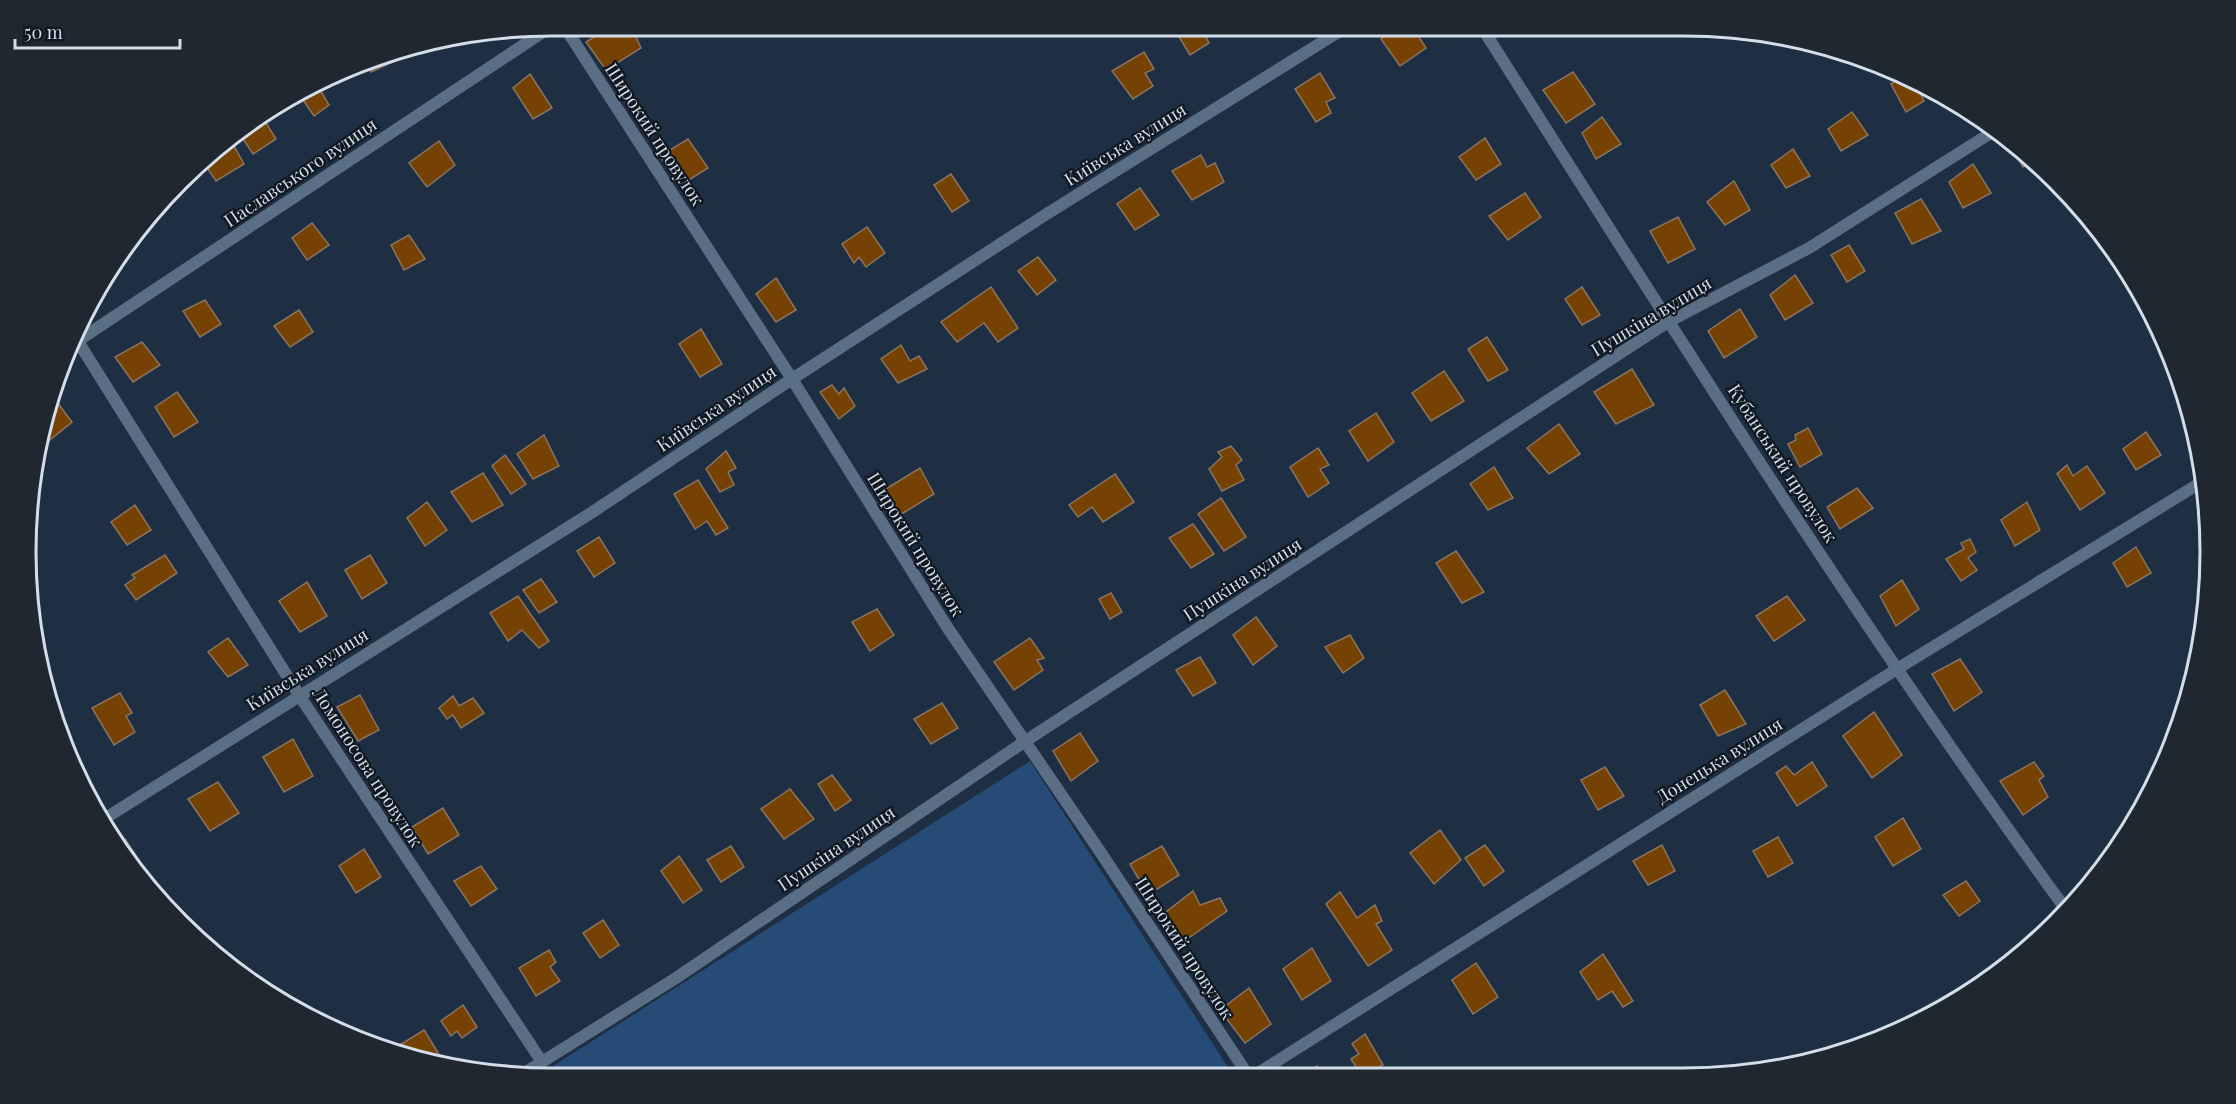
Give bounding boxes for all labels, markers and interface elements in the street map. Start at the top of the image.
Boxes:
scale bar [15,12,180,50]
text: 50 m [24,20,63,44]
street label: Широкий провулок [600,58,710,210]
street label: Київська вулиця [1060,97,1191,191]
street label: Паславського вулиця [219,112,381,232]
street label: Пушкіна вулиця [1586,270,1716,361]
street label: Київська вулиця [652,359,781,457]
street label: Кубанський провулок [1723,379,1843,547]
street label: Широкий провулок [862,467,970,621]
street label: Пушкіна вулиця [1178,532,1306,626]
street label: Київська вулиця [242,622,373,716]
street label: Ломоносова провулок [307,682,429,851]
street label: Донецька вулиця [1652,711,1787,808]
street label: Пушкіна вулиця [773,800,900,896]
street label: Широкий провулок [1130,872,1240,1024]

